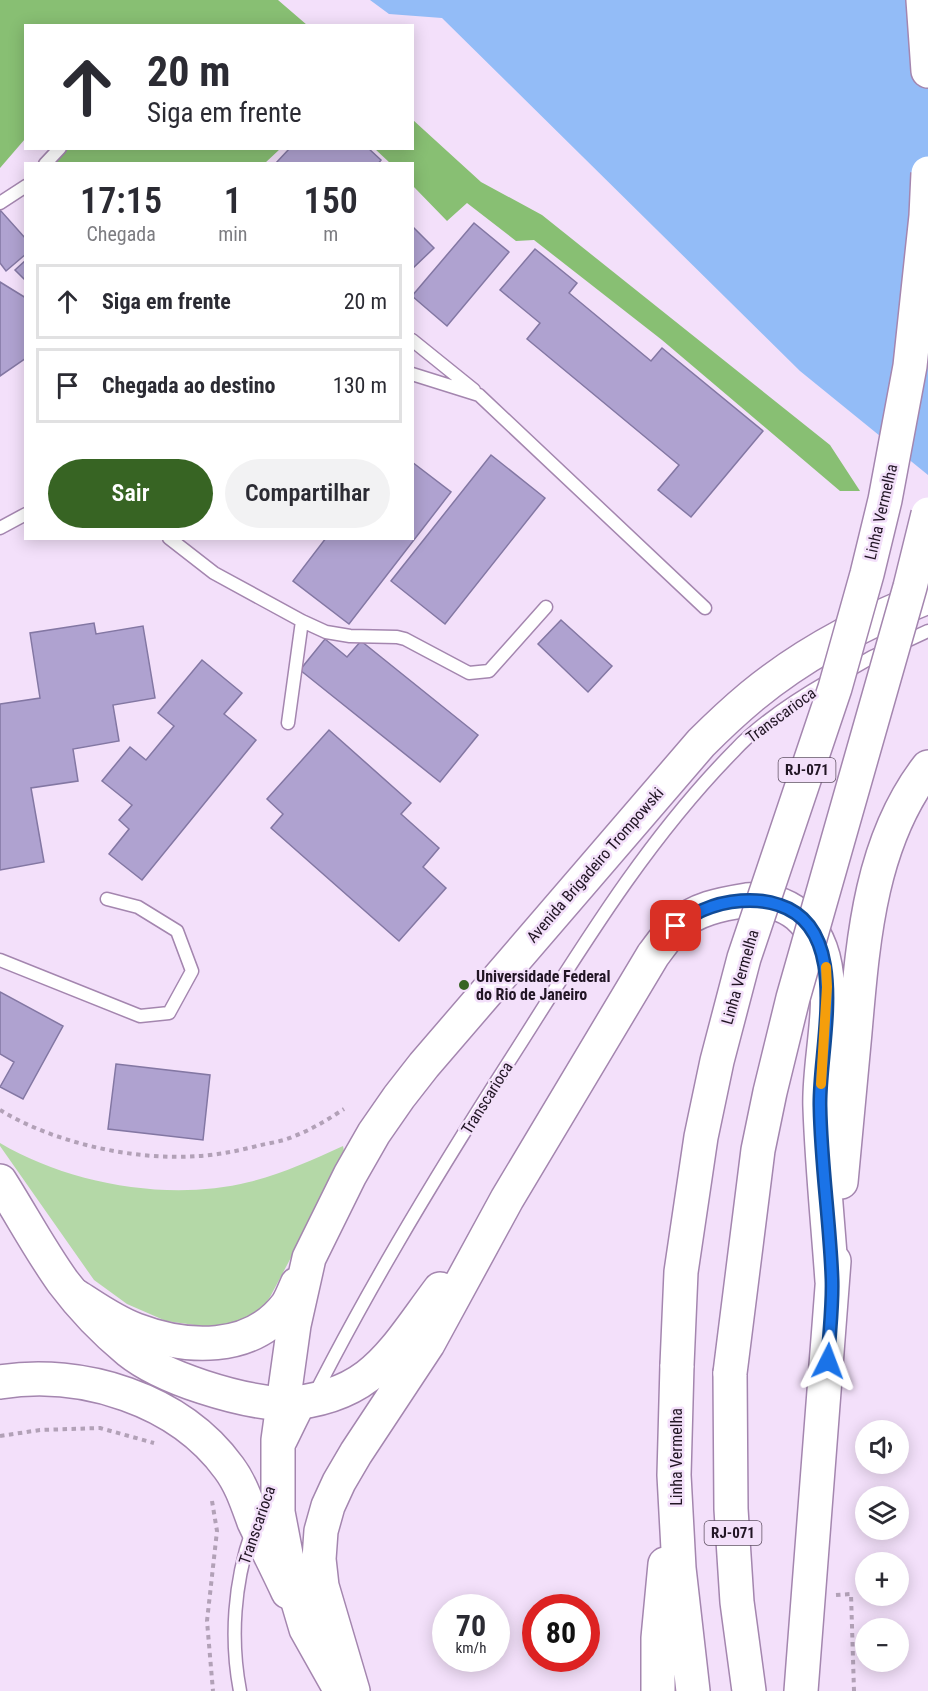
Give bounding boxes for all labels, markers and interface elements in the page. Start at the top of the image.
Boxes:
text: 20 m [147,47,230,96]
icon: ahead [48,48,126,126]
text: Siga em frente [147,97,302,129]
text: 17:15 [80,180,162,222]
text: 1 [224,180,242,222]
text: 150 [304,180,358,222]
text: Chegada [86,222,156,246]
text: min [218,222,247,246]
text: m [323,222,338,246]
icon: ahead [51,285,84,318]
text: Siga em frente [102,289,231,314]
text: 20 m [344,289,387,314]
icon: arrive [51,369,84,402]
text: Chegada ao destino [102,373,276,398]
text: 130 m [333,373,387,398]
button: Sair [48,459,213,528]
button: Compartilhar [225,459,390,528]
street label: Linha Vermelha [861,462,901,562]
street label: Transcarioca [742,683,820,747]
road number: RJ-071 [778,758,836,782]
street label: Avenida Brigadeiro Trompowski [523,784,667,946]
pin [650,900,701,951]
icon: arrive [659,909,692,942]
street label: Linha Vermelha [717,927,763,1027]
place label: Universidade Federal do Rio de Janeiro [476,967,610,1004]
marker: Universidade Federal do Rio de Janeiro [457,978,471,992]
street label: Transcarioca [457,1058,517,1138]
position arrow [796,1329,860,1393]
street label: Linha Vermelha [667,1408,686,1506]
map controls [855,1420,909,1672]
button: sound [855,1420,909,1474]
street label: Transcarioca [235,1483,279,1567]
button: layers [855,1486,909,1540]
road number: RJ-071 [704,1521,762,1545]
button: + [855,1552,909,1606]
speed limit sign: 80 [522,1594,600,1672]
text: 70 [456,1608,486,1643]
button: − [855,1618,909,1672]
text: km/h [456,1639,486,1657]

